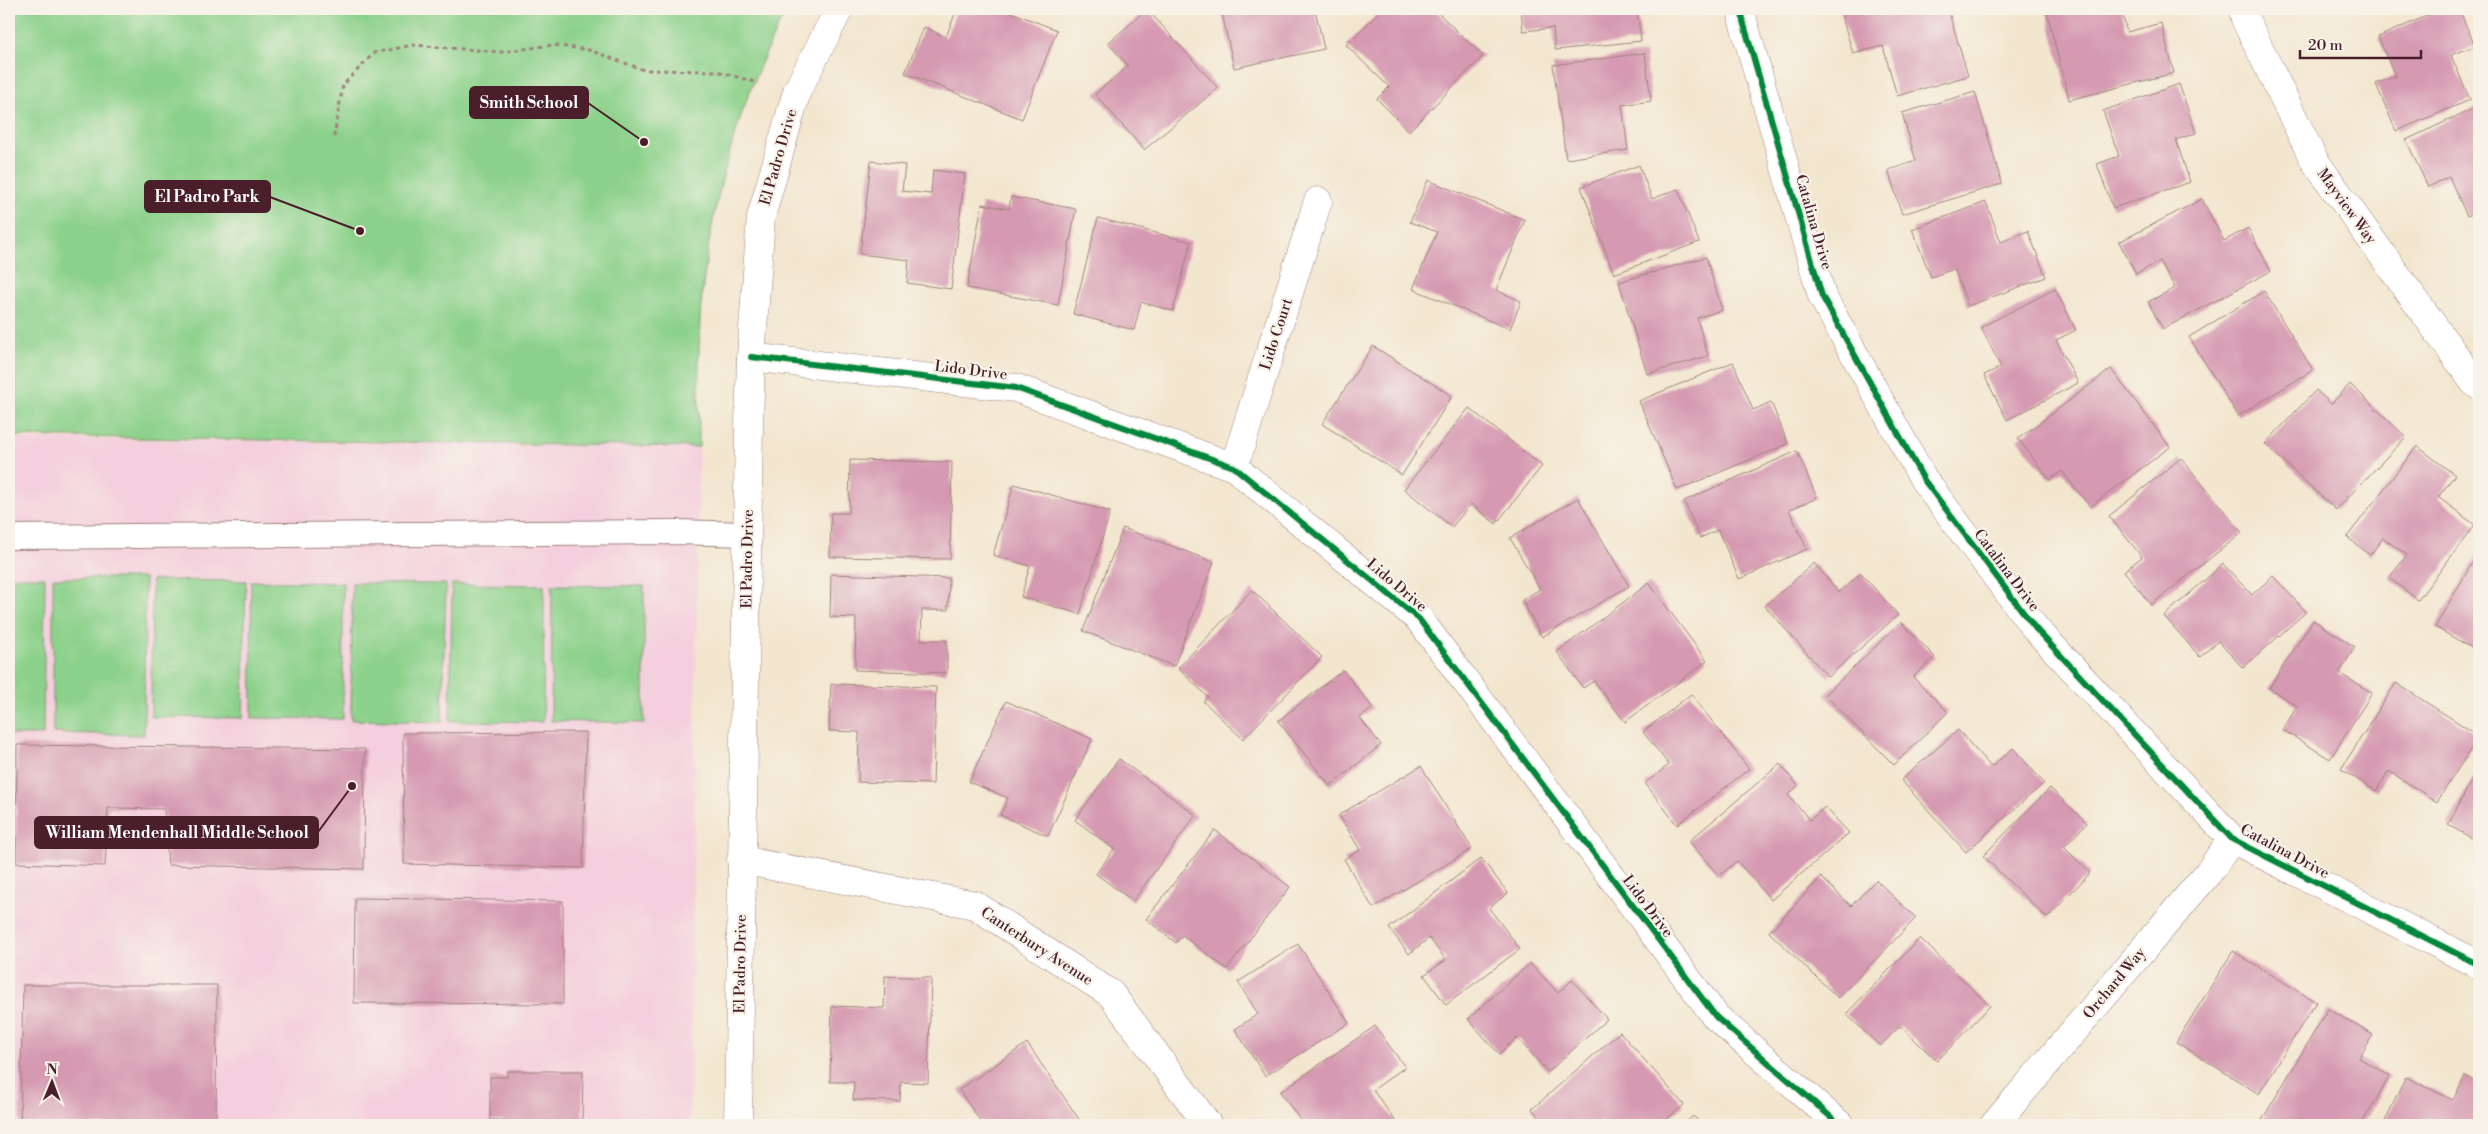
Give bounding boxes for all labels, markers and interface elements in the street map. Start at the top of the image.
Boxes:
scale bar [2300,28,2422,60]
text: 20 m [2308,36,2343,55]
callout: Smith School [470,87,588,118]
text: Smith School [480,93,579,113]
street label: El Padro Drive [756,107,801,208]
street label: Mayview Way [2313,165,2381,248]
street label: Catalina Drive [1791,172,1836,272]
callout: El Padro Park [145,181,270,212]
text: El Padro Park [155,187,261,207]
street label: Lido Court [1256,295,1297,372]
street label: Lido Drive [933,357,1008,384]
street label: El Padro Drive [737,509,758,609]
street label: Catalina Drive [1969,525,2044,615]
street label: Lido Drive [1363,555,1431,616]
callout: William Mendenhall Middle School [35,817,318,848]
street label: Catalina Drive [2237,820,2333,883]
text: William Mendenhall Middle School [44,823,309,843]
street label: Lido Drive [1618,871,1677,941]
street label: Canterbury Avenue [977,903,1096,990]
street label: El Padro Drive [730,914,751,1014]
street label: Orchard Way [2079,943,2150,1023]
north arrow [28,1056,78,1106]
text: N [47,1061,58,1079]

